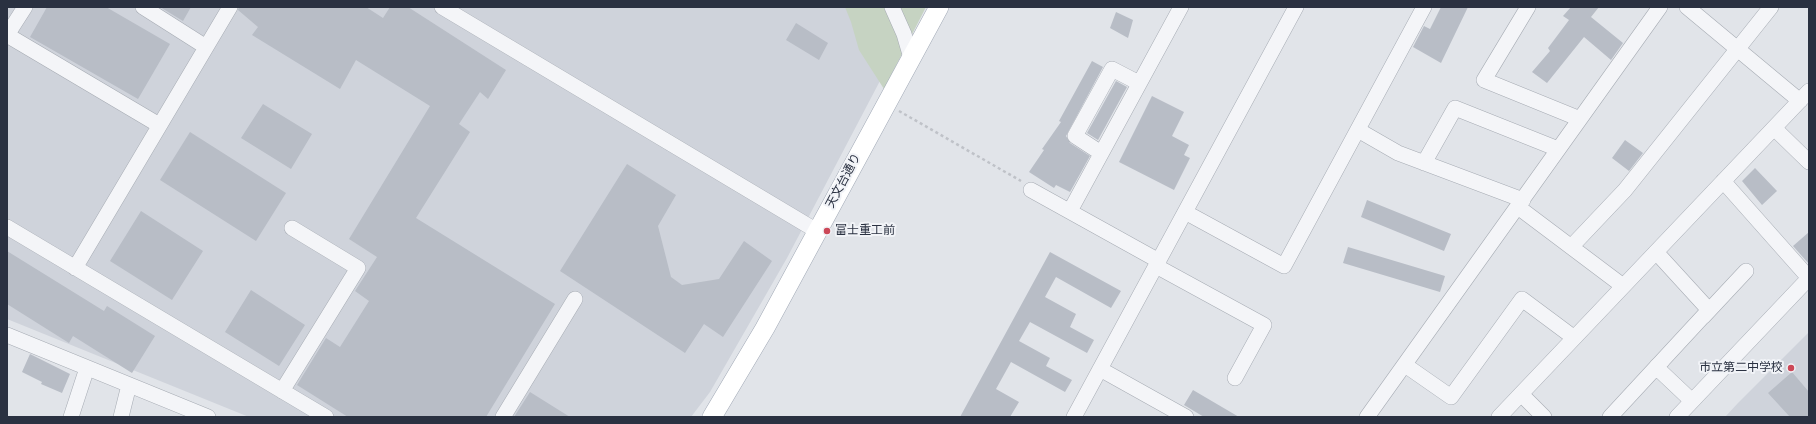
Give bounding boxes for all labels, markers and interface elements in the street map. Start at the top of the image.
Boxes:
street label: 天文台通り [824,151,864,211]
place label: 富士重工前 [835,224,895,238]
marker: 富士重工前 [822,226,832,236]
place label: 市立第二中学校 [1699,361,1783,375]
marker: 市立第二中学校 [1786,363,1796,373]

